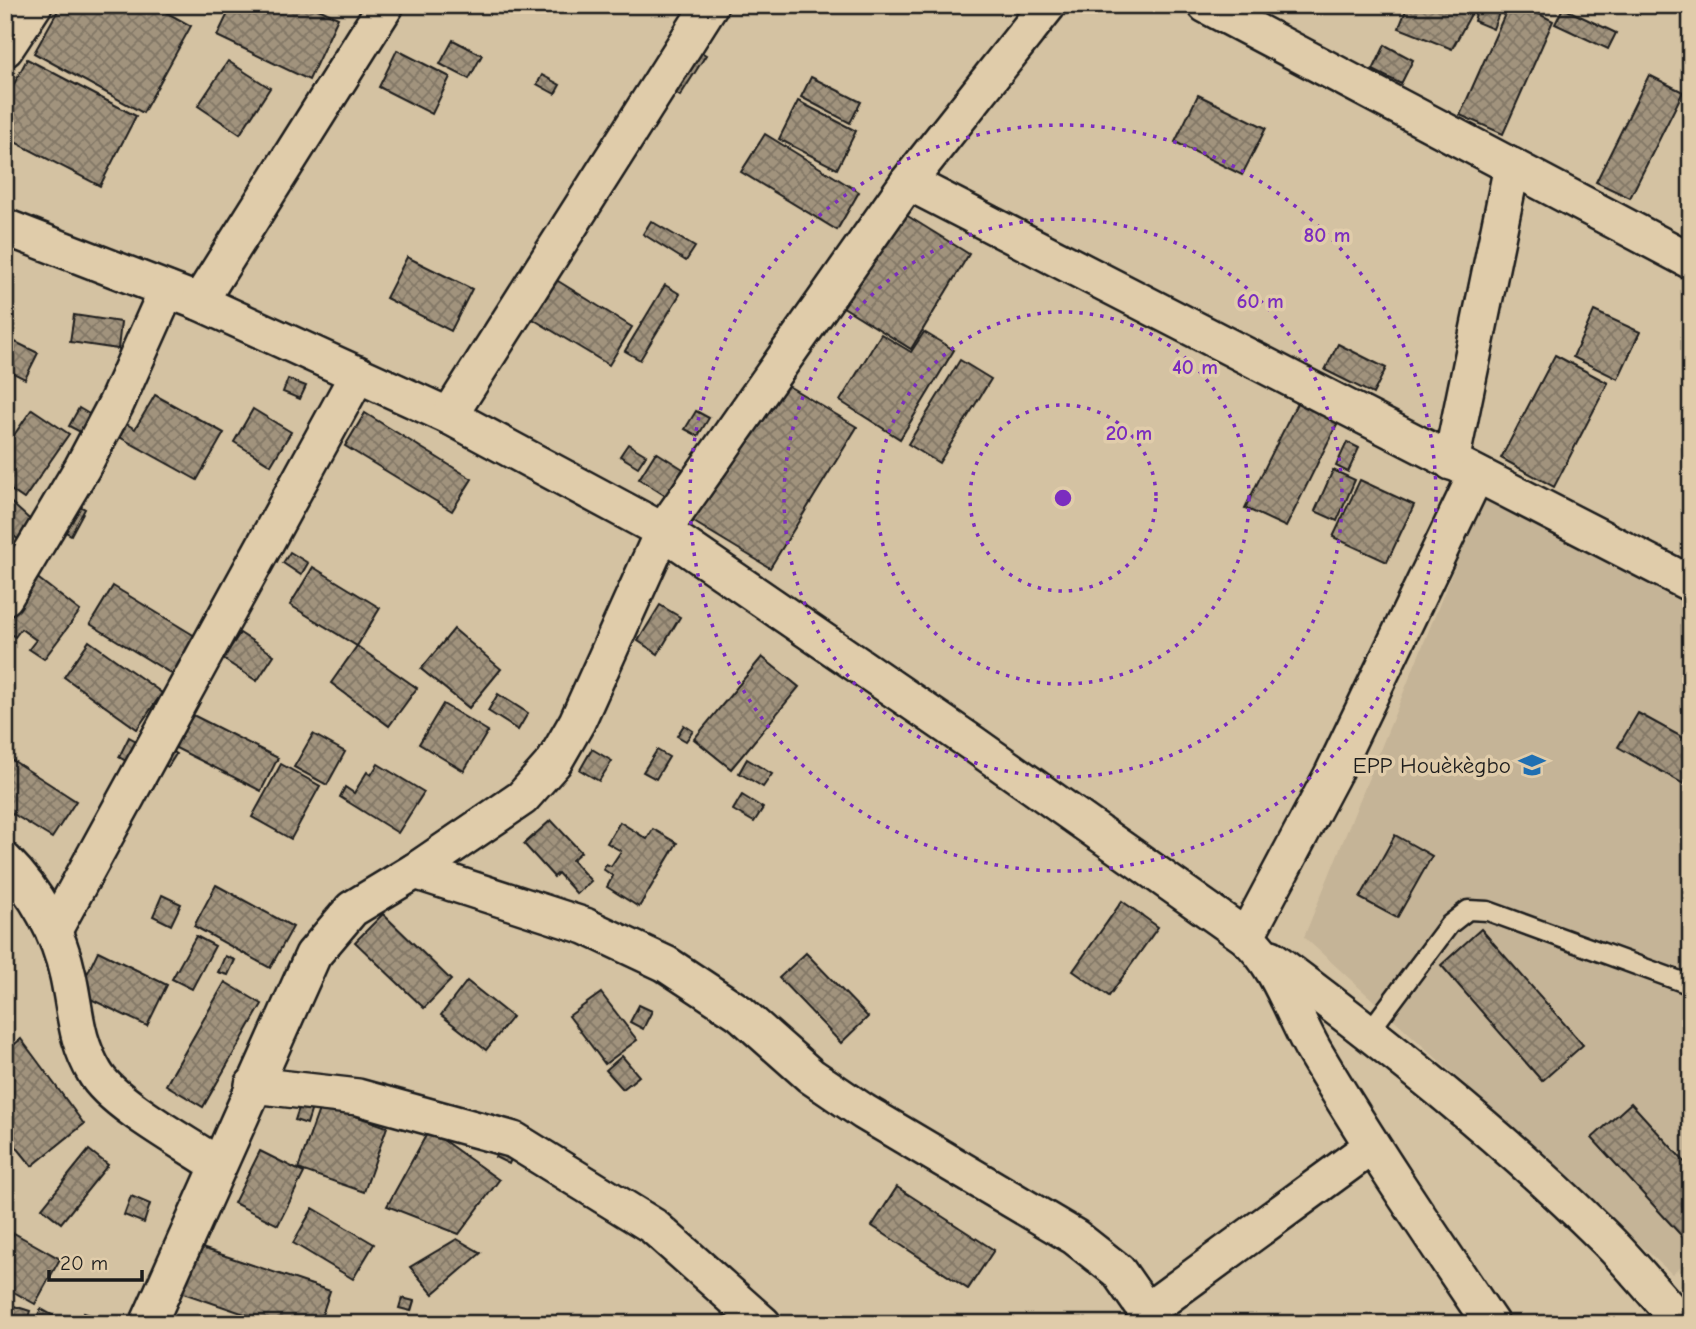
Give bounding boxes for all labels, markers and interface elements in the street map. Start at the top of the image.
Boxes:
text: 80 m [1304,223,1350,247]
text: 60 m [1236,289,1284,313]
text: 40 m [1172,355,1218,379]
text: 20 m [1106,421,1152,445]
centre of rings [1051,486,1075,510]
school or university icon: EPP Houèkègbo [1517,750,1547,780]
place label: EPP Houèkègbo [1353,752,1511,779]
scale bar [49,1238,142,1282]
text: 20 m [60,1251,108,1275]

